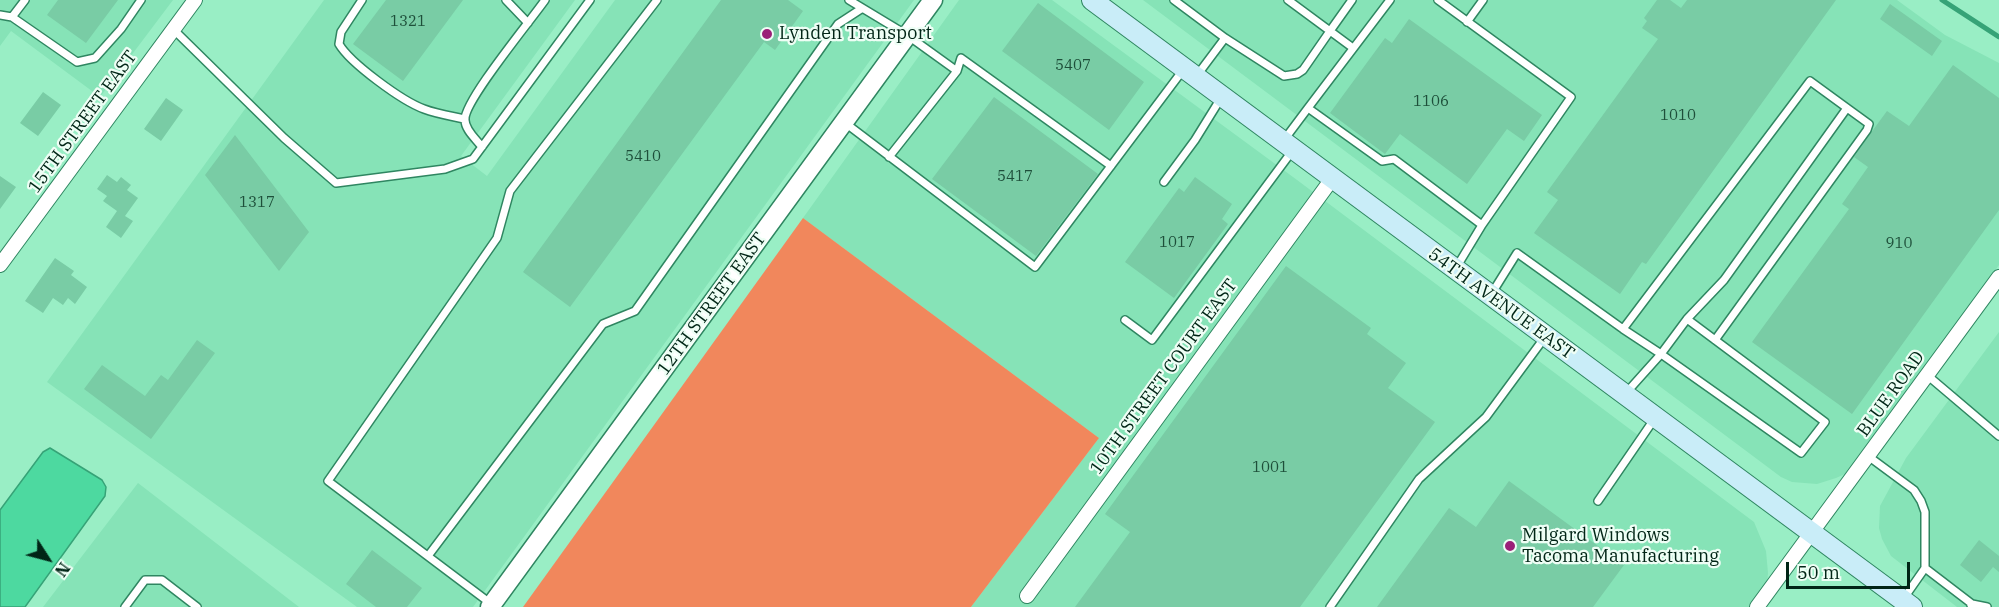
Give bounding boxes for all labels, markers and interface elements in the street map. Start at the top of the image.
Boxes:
house number: 1321 [390,13,426,31]
place label: Lynden Transport [779,23,932,45]
marker: Lynden Transport [760,27,774,41]
street label: 15TH STREET EAST [24,47,142,197]
house number: 5407 [1055,57,1091,75]
house number: 1106 [1413,93,1449,111]
house number: 1010 [1660,107,1696,125]
house number: 5410 [625,148,661,166]
house number: 5417 [997,168,1033,186]
house number: 1317 [239,194,275,212]
street label: 12TH STREET EAST [653,229,771,379]
house number: 1017 [1159,234,1195,252]
house number: 910 [1886,235,1912,253]
street label: 54TH AVENUE EAST [1424,244,1578,364]
street label: 10TH STREET COURT EAST [1086,275,1242,479]
street label: BLUE ROAD [1853,347,1929,441]
house number: 1001 [1252,459,1288,477]
place label: Milgard Windows Tacoma Manufacturing [1522,525,1719,568]
north arrow [18,529,78,589]
marker: Milgard Windows Tacoma Manufacturing [1503,539,1517,553]
scale bar [1789,550,1914,588]
text: N [51,559,74,581]
text: 50 m [1797,561,1840,584]

